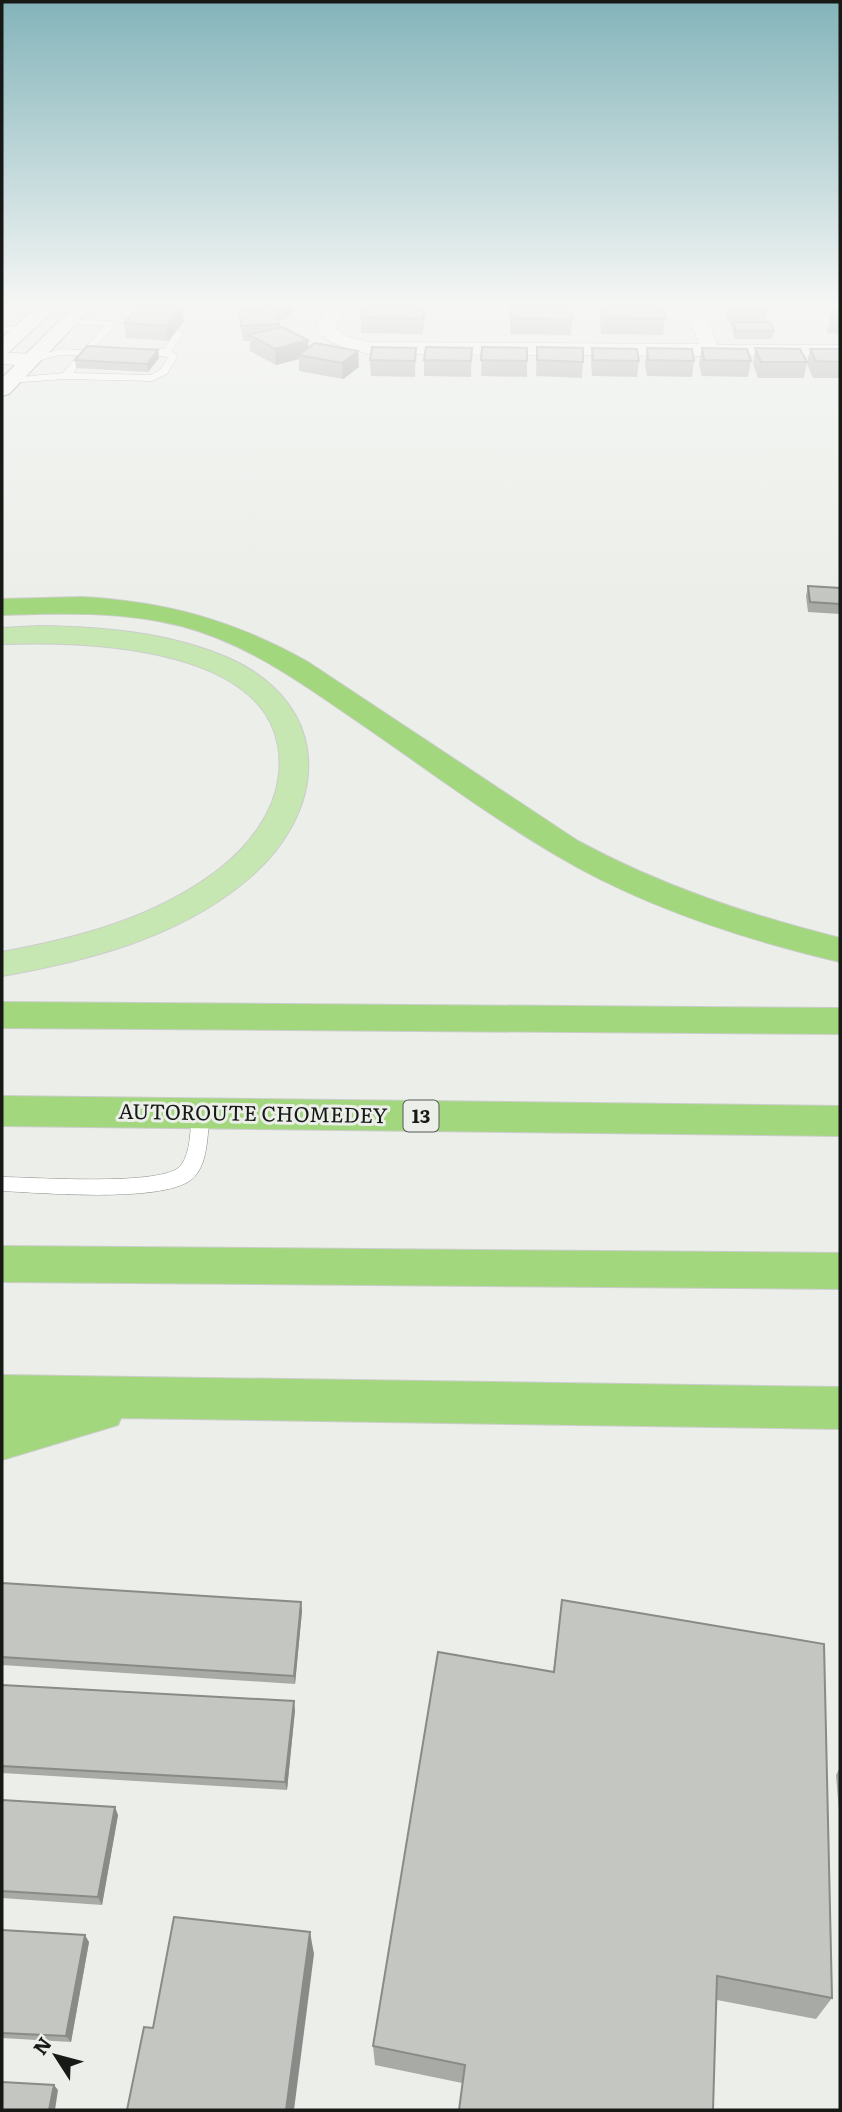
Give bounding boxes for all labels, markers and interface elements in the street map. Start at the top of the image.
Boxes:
street label: AUTOROUTE CHOMEDEY [118,1094,388,1129]
road number: 13 [404,1100,438,1132]
north arrow [21,2021,91,2091]
text: N [25,2031,57,2060]

